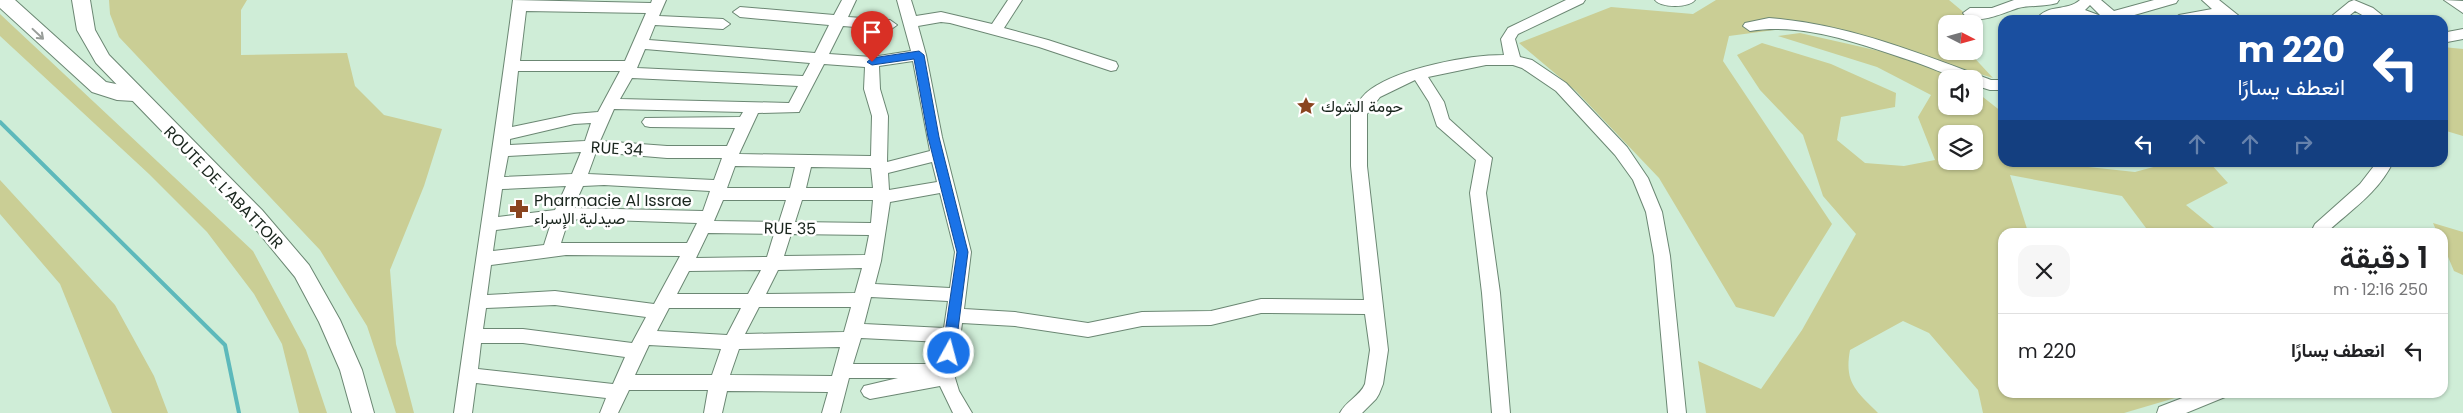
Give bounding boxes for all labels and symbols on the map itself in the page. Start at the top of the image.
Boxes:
pin [851,11,893,62]
north arrow [1938,15,1982,60]
one-way arrow [32,28,45,40]
place icon: حومة الشوك [1295,95,1317,117]
place label: حومة الشوك [1321,95,1403,118]
street label: ROUTE DE L’ABATTOIR [159,121,289,254]
street label: RUE 34 [590,136,644,161]
place label: Pharmacie Al Issrae صيدلية الإسراء [534,189,692,230]
pharmacy icon: Pharmacie Al Issrae صيدلية الإسراء [508,198,530,220]
street label: RUE 35 [764,217,816,240]
position arrow [922,326,974,378]

